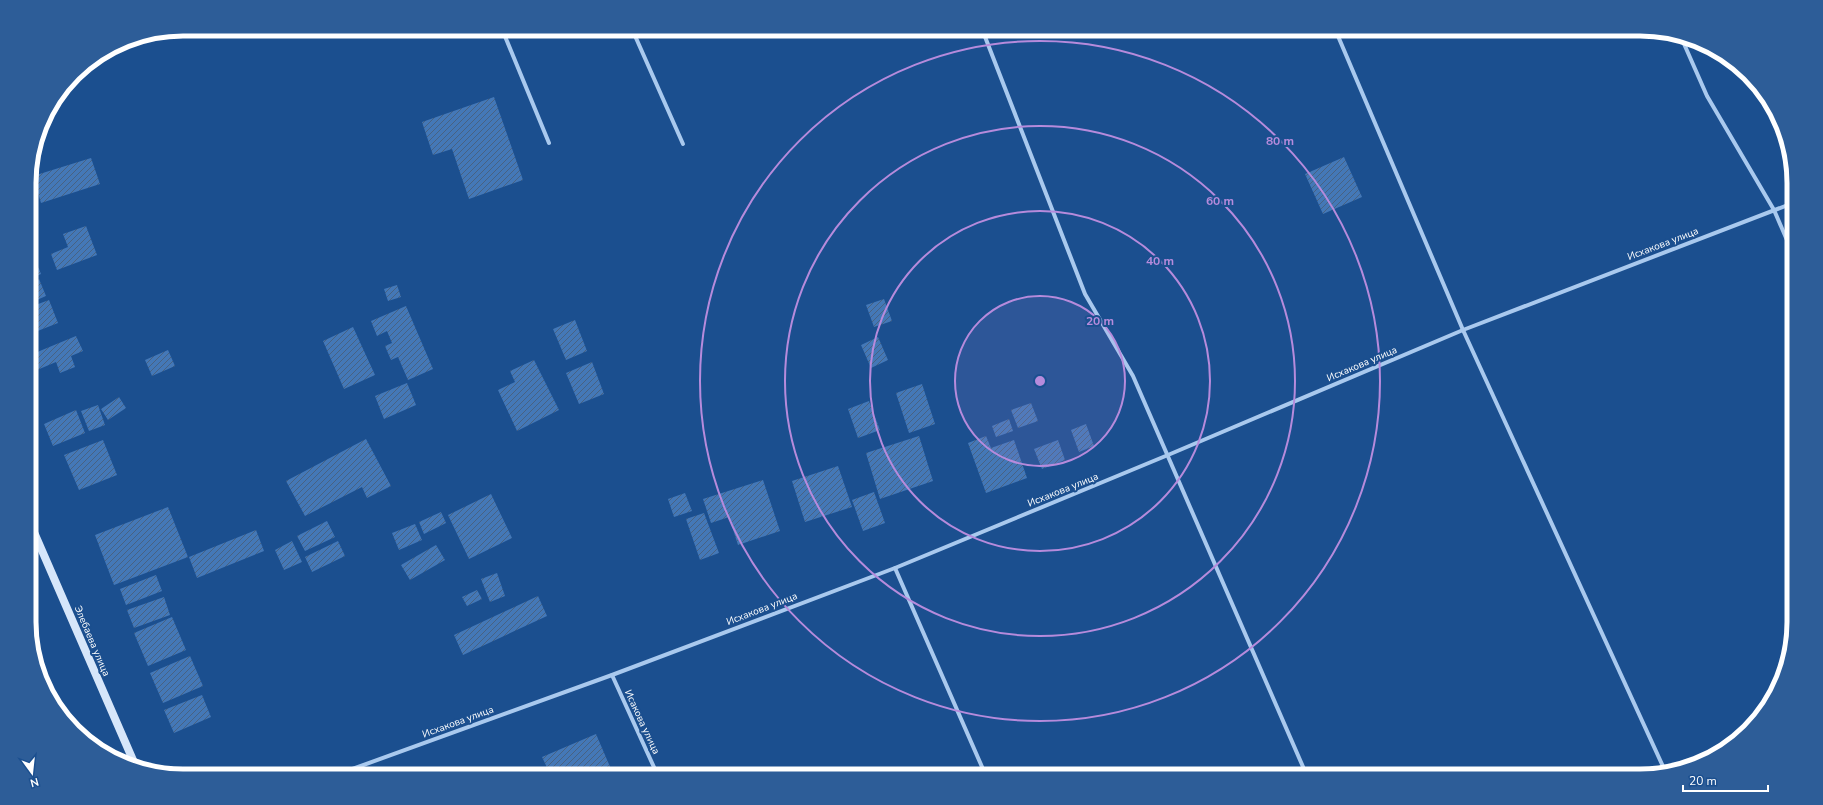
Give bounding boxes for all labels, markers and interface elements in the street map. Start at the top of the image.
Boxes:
text: 80 m [1266,133,1294,149]
text: 60 m [1206,193,1234,209]
street label: Исхакова улица [1625,224,1701,264]
text: 40 m [1146,253,1174,269]
text: 20 m [1086,313,1114,329]
street label: Исхакова улица [1325,343,1399,385]
centre of rings [1033,374,1047,388]
street label: Исхакова улица [1026,469,1100,511]
street label: Исхакова улица [724,589,800,629]
street label: Элебаева улица [71,603,113,679]
street label: Исакова улица [621,687,663,757]
street label: Исхакова улица [420,703,496,741]
north arrow [12,753,52,793]
scale bar [1683,767,1768,793]
text: 20 m [1689,773,1717,789]
text: N [29,774,40,790]

